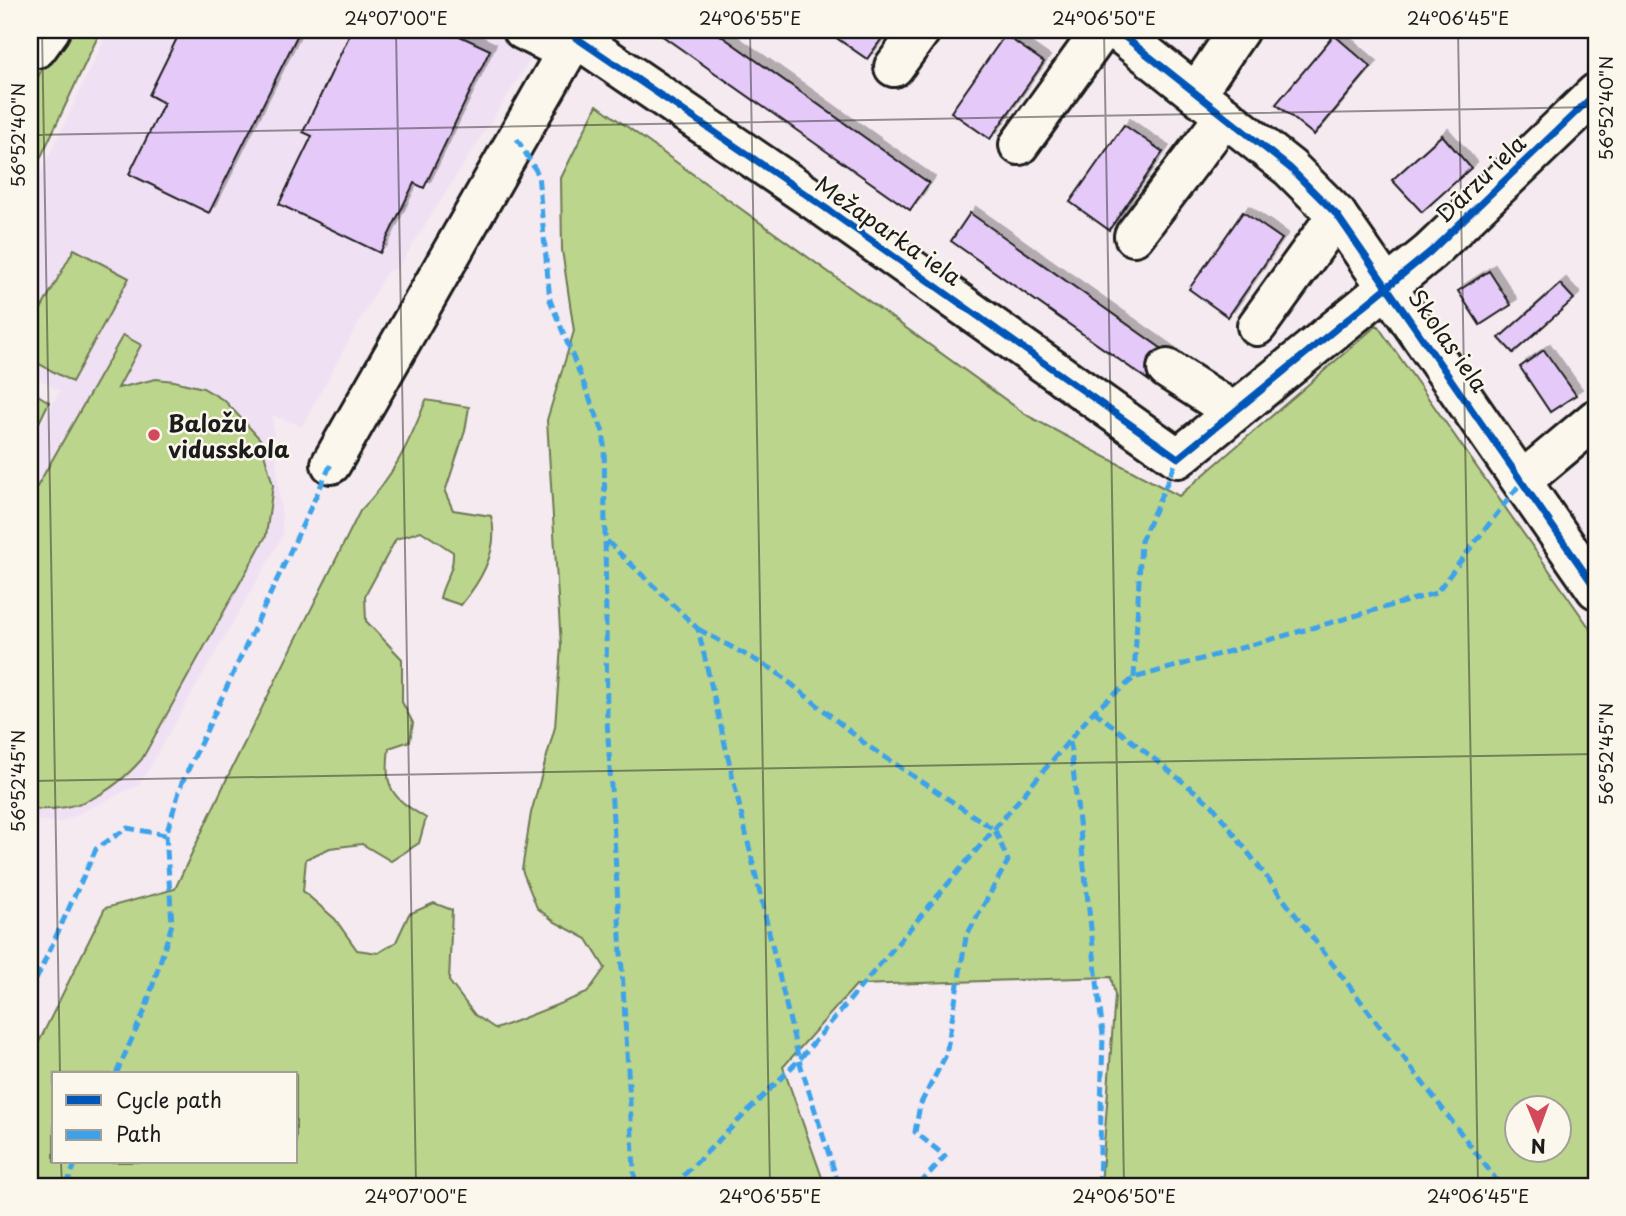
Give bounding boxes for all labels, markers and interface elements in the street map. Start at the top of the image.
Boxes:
text: 24°07'00"E [344,4,448,31]
text: 24°06'55"E [699,4,801,31]
text: 24°06'50"E [1052,4,1156,31]
text: 24°06'45"E [1407,4,1509,31]
text: 56°52'40"N [1592,56,1619,160]
text: 56°52'40"N [4,83,31,187]
street label: Dārzu iela [1427,125,1534,230]
street label: Mežaparka iela [809,166,970,294]
street label: Skolas iela [1401,281,1498,399]
place label: Baložu vidusskola [168,405,290,466]
marker: Baložu vidusskola [146,427,162,443]
text: 56°52'45"N [1592,703,1619,805]
text: 56°52'45"N [4,730,31,832]
legend [52,1072,298,1164]
text: Cycle path [116,1083,222,1115]
north arrow [1504,1094,1574,1164]
text: Path [116,1117,161,1149]
text: N [1531,1133,1546,1161]
text: 24°07'00"E [364,1182,468,1209]
text: 24°06'55"E [719,1182,821,1209]
text: 24°06'50"E [1072,1182,1176,1209]
text: 24°06'45"E [1427,1182,1529,1209]

